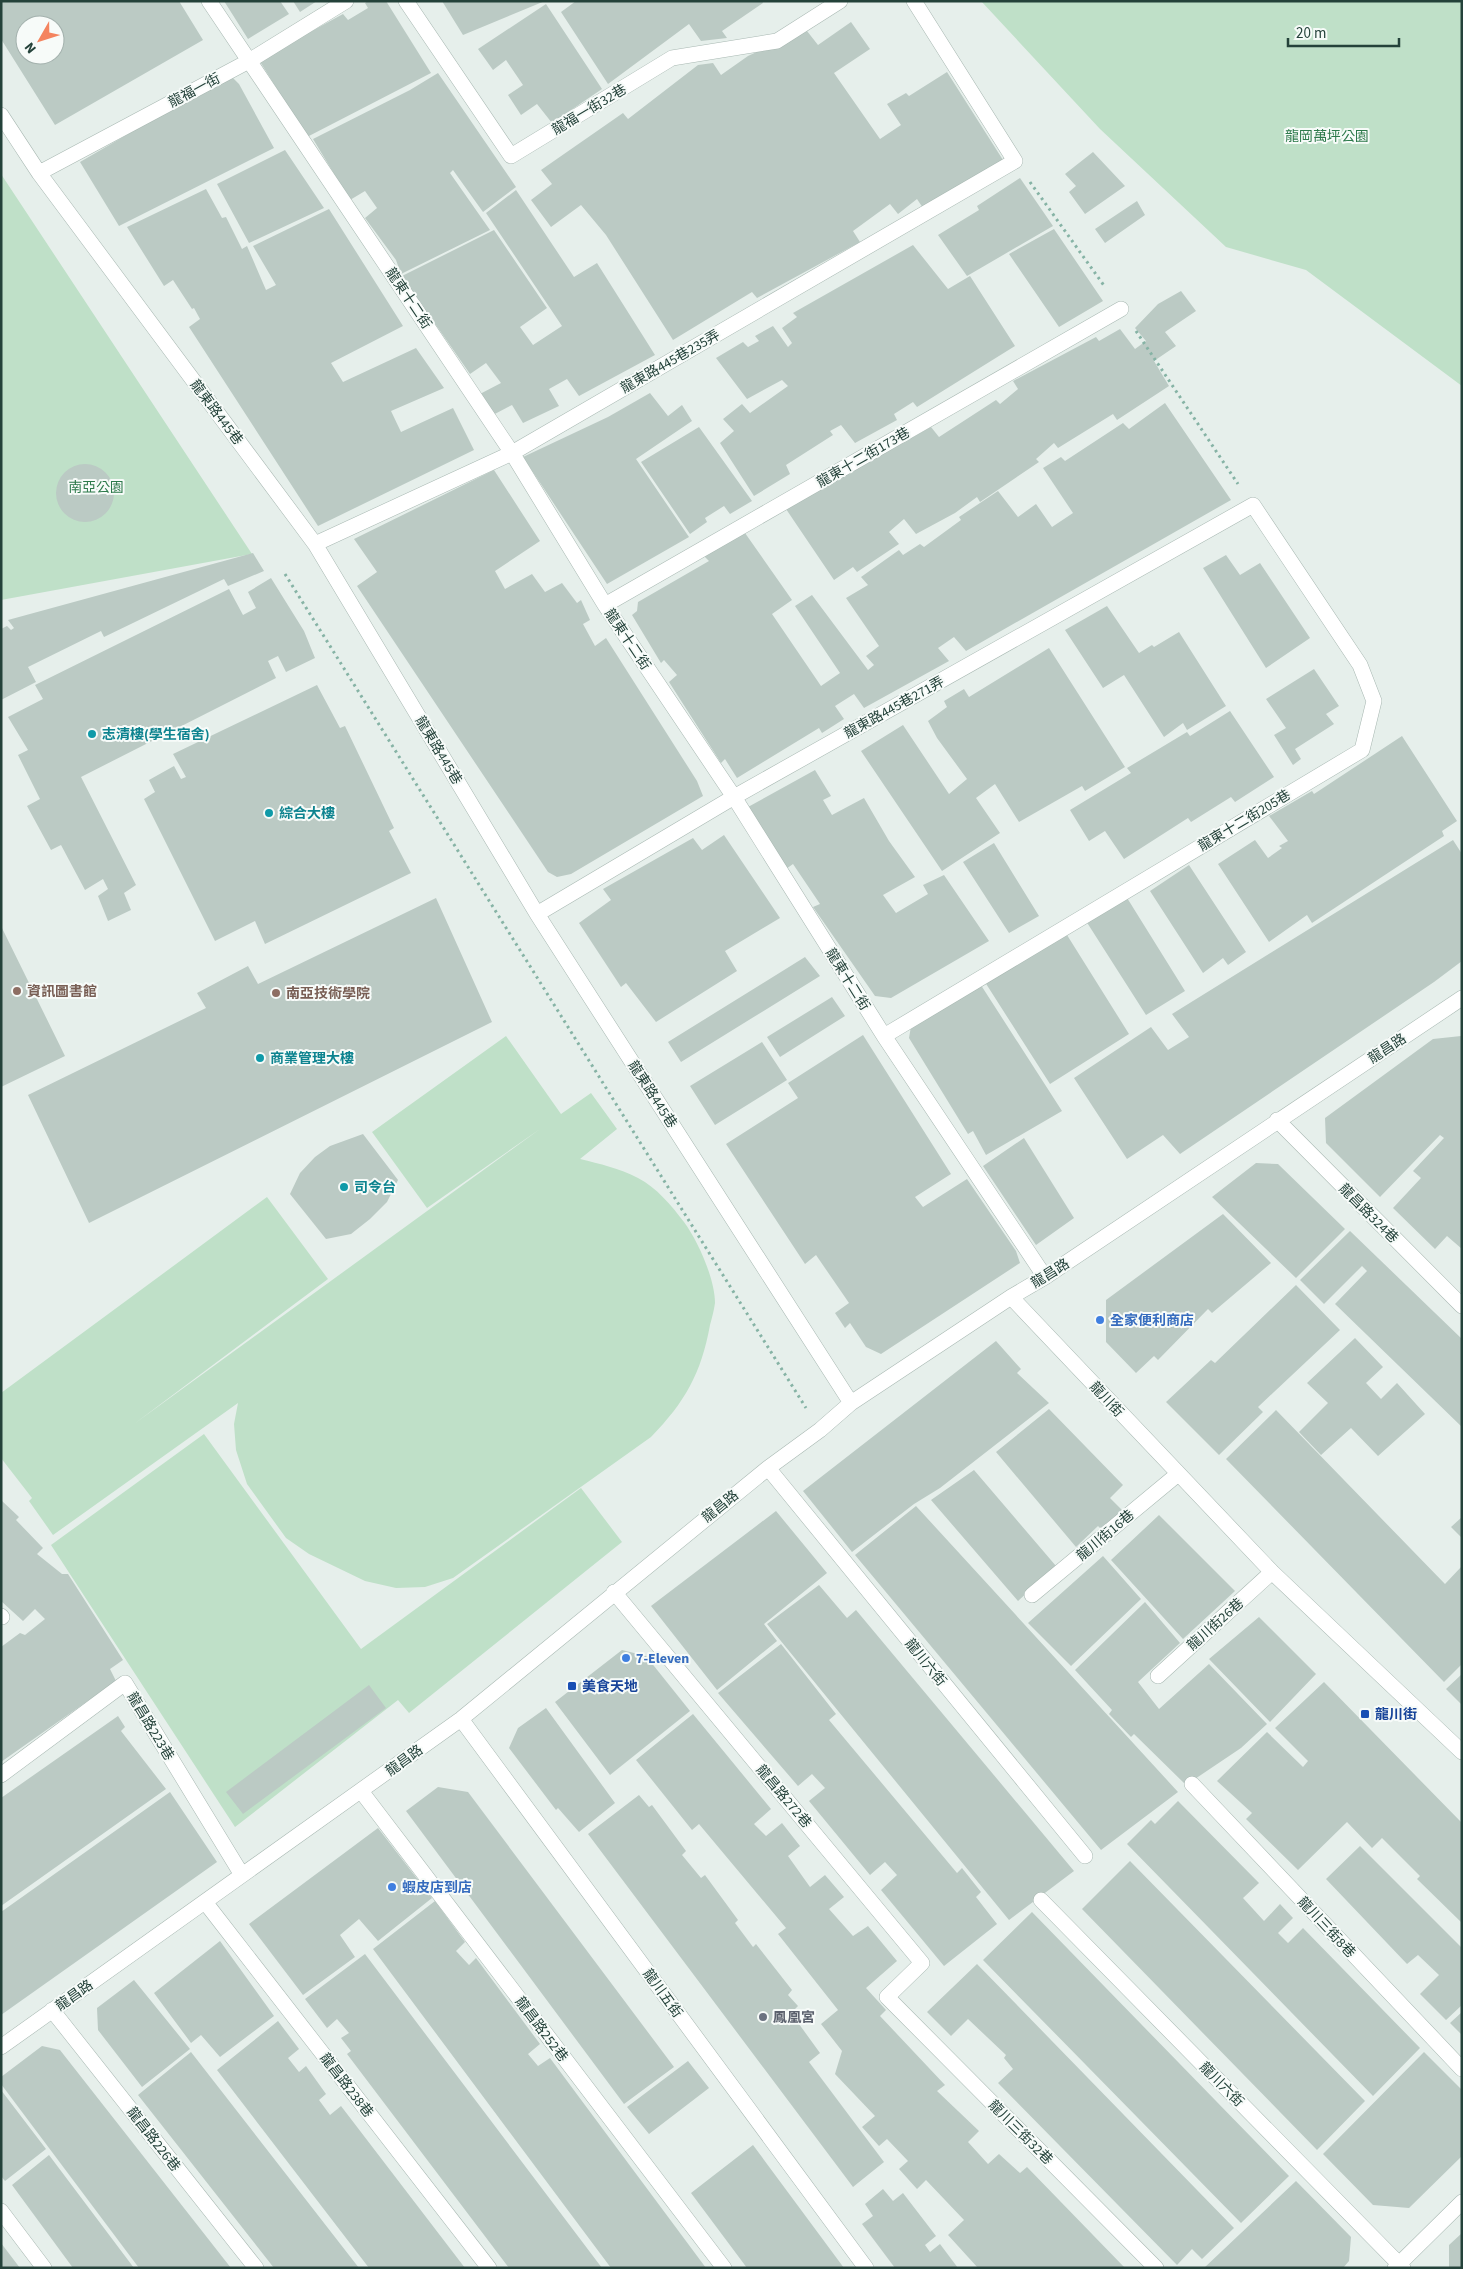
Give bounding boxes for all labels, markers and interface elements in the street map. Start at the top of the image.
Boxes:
north arrow [15,15,65,65]
scale bar [1288,15,1399,47]
text: 20 m [1296,23,1326,44]
text: N [20,38,41,57]
street label: 龍福一街 [165,69,224,113]
street label: 龍福一街32巷 [548,80,631,140]
park label: 龍岡萬坪公園 [1285,127,1369,147]
street label: 龍東十二街 [380,264,436,333]
street label: 龍東路445巷235弄 [617,325,724,398]
street label: 龍東路445巷 [185,376,247,449]
street label: 龍東十二街173巷 [813,423,914,493]
park label: 南亞公園 [68,478,124,498]
street label: 龍東十二街 [599,605,655,674]
street label: 龍東路445巷271弄 [841,672,948,744]
street label: 龍東路445巷 [410,712,467,789]
place label: 志清樓(學生宿舍) [102,725,210,745]
marker: 志清樓(學生宿舍) [86,728,98,740]
street label: 龍東十二街205巷 [1194,785,1295,856]
place label: 綜合大樓 [279,804,335,824]
marker: 綜合大樓 [263,807,275,819]
street label: 龍東十二街 [820,945,874,1015]
place label: 資訊圖書館 [27,982,97,1002]
place label: 南亞技術學院 [286,984,370,1004]
marker: 資訊圖書館 [11,985,23,997]
marker: 南亞技術學院 [270,987,282,999]
street label: 龍昌路 [1364,1029,1411,1069]
place label: 商業管理大樓 [270,1049,354,1069]
marker: 商業管理大樓 [254,1052,266,1064]
street label: 龍東路445巷 [623,1057,681,1132]
place label: 司令台 [354,1178,396,1198]
street label: 龍昌路324巷 [1334,1179,1403,1248]
marker: 司令台 [338,1181,350,1193]
street label: 龍昌路 [1027,1254,1074,1293]
place label: 全家便利商店 [1110,1311,1194,1331]
marker: 全家便利商店 [1094,1314,1106,1326]
street label: 龍川街 [1085,1378,1128,1422]
street label: 龍昌路 [698,1486,743,1528]
street label: 龍川街16巷 [1072,1506,1139,1566]
street label: 龍川街26巷 [1183,1594,1248,1656]
street label: 龍川六街 [900,1635,951,1691]
place label: 7-Eleven [636,1649,689,1669]
marker: 7-Eleven [620,1652,632,1664]
place label: 美食天地 [582,1677,638,1697]
marker: 美食天地 [566,1680,578,1692]
street label: 龍昌路223巷 [122,1688,179,1765]
place label: 龍川街 [1375,1705,1417,1725]
marker: 龍川街 [1359,1708,1371,1720]
street label: 龍昌路 [382,1740,427,1781]
street label: 龍昌路272巷 [751,1761,816,1833]
place label: 蝦皮店到店 [402,1878,472,1898]
marker: 蝦皮店到店 [386,1881,398,1893]
street label: 龍川三街8巷 [1293,1893,1360,1963]
street label: 龍川五街 [638,1965,687,2022]
street label: 龍昌路 [52,1976,98,2016]
street label: 龍昌路252巷 [510,1993,572,2066]
place label: 鳳凰宮 [773,2008,815,2028]
marker: 鳳凰宮 [757,2011,769,2023]
street label: 龍昌路238巷 [315,2049,378,2122]
street label: 龍川六街 [1194,2058,1248,2112]
street label: 龍川三街32巷 [984,2096,1057,2169]
street label: 龍昌路226巷 [122,2103,185,2176]

